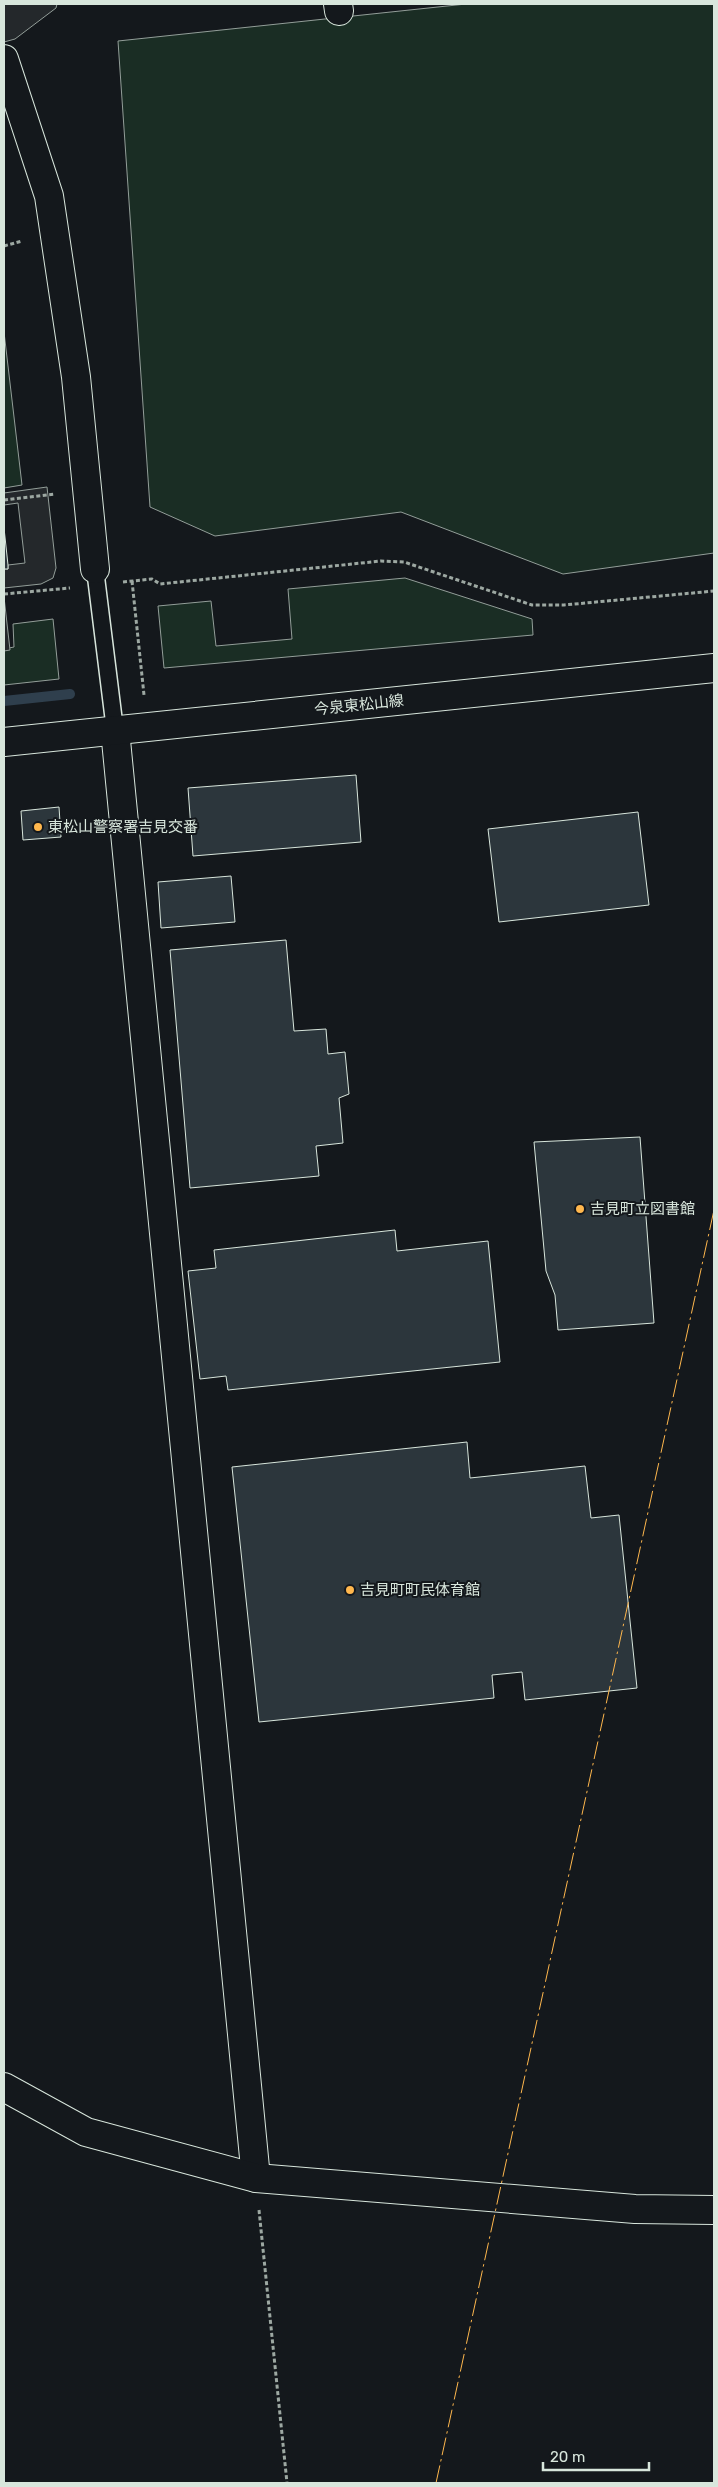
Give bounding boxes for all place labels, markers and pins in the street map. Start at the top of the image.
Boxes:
place label: 東松山警察署吉見交番 [48,818,198,836]
marker: 東松山警察署吉見交番 [32,821,44,833]
place label: 吉見町立図書館 [590,1200,695,1218]
marker: 吉見町立図書館 [574,1203,586,1215]
place label: 吉見町町民体育館 [360,1581,480,1599]
marker: 吉見町町民体育館 [344,1584,356,1596]

